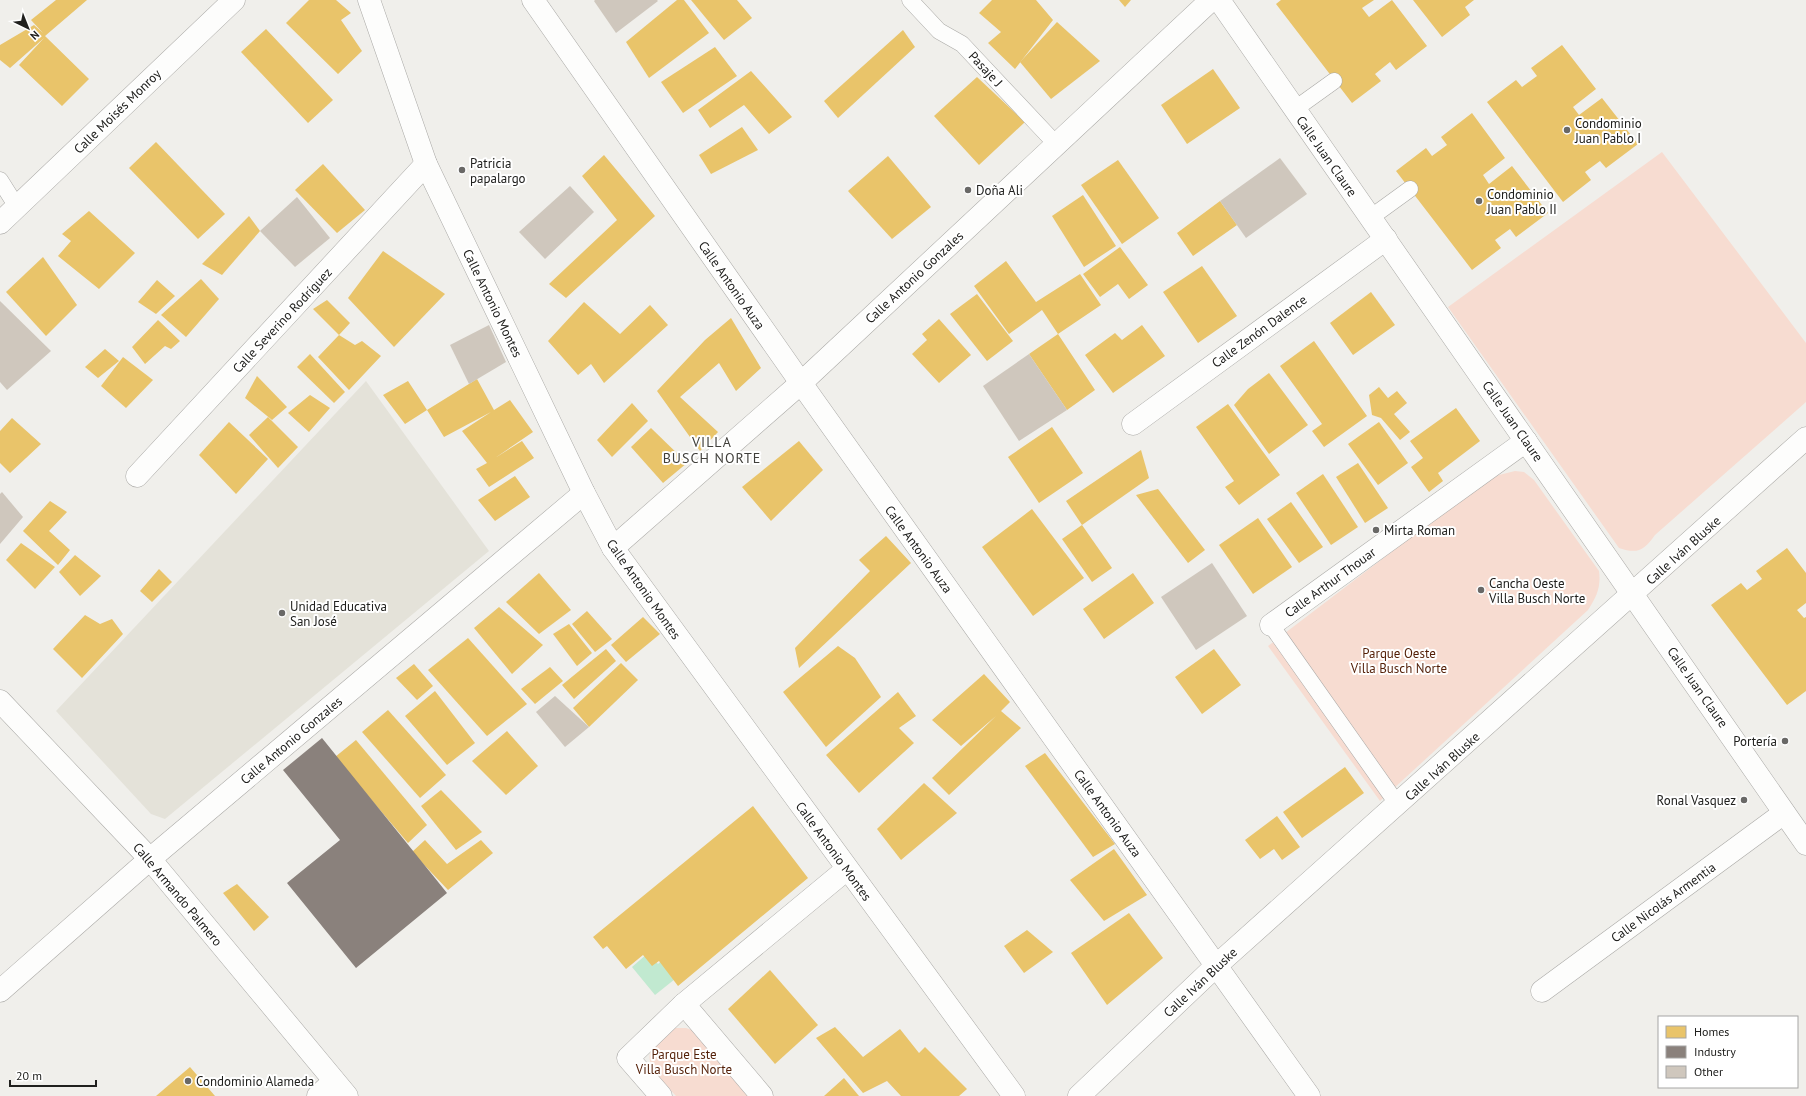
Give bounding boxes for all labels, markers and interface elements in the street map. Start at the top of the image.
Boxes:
north arrow [8,8,48,48]
text: N [27,28,42,43]
street label: Pasaje J [965,48,1006,91]
street label: Calle Moisés Monroy [70,65,165,157]
street label: Calle Juan Claure [1292,113,1361,200]
place label: Condominio Juan Pablo I [1574,115,1642,147]
marker: Condominio Juan Pablo I [1562,125,1572,135]
place label: Patricia papalargo [470,155,526,187]
marker: Patricia papalargo [457,165,467,175]
place label: Doña Ali [976,182,1023,199]
marker: Doña Ali [963,185,973,195]
place label: Condominio Juan Pablo II [1486,186,1557,218]
marker: Condominio Juan Pablo II [1474,196,1484,206]
street label: Calle Antonio Gonzales [862,227,967,327]
street label: Calle Antonio Auza [695,238,768,333]
street label: Calle Antonio Montes [459,246,526,360]
street label: Calle Severino Rodríguez [229,264,336,377]
street label: Calle Zenón Dalence [1208,291,1310,372]
street label: Calle Juan Claure [1478,378,1547,465]
district label: VILLA BUSCH NORTE [663,433,761,467]
street label: Calle Antonio Auza [881,502,956,596]
street label: Calle Iván Bluske [1642,512,1724,588]
place label: Mirta Roman [1384,522,1455,539]
marker: Mirta Roman [1371,525,1381,535]
street label: Calle Antonio Montes [603,536,685,643]
street label: Calle Arthur Thouar [1281,543,1380,621]
place label: Cancha Oeste Villa Busch Norte [1488,575,1585,607]
marker: Cancha Oeste Villa Busch Norte [1476,585,1486,595]
place label: Unidad Educativa San José [290,598,387,630]
marker: Unidad Educativa San José [277,608,287,618]
street label: Calle Juan Claure [1663,644,1732,731]
park label: Parque Oeste Villa Busch Norte [1350,645,1447,677]
street label: Calle Antonio Gonzales [237,693,346,788]
street label: Calle Iván Bluske [1401,728,1483,804]
place label: Portería [1733,733,1777,750]
marker: Portería [1780,736,1790,746]
street label: Calle Antonio Auza [1070,766,1145,860]
place label: Ronal Vasquez [1657,792,1736,809]
marker: Ronal Vasquez [1739,795,1749,805]
street label: Calle Antonio Montes [792,798,875,904]
street label: Calle Armando Palmero [129,839,226,950]
street label: Calle Nicolás Armentia [1608,859,1719,946]
street label: Calle Iván Bluske [1160,944,1241,1021]
legend [1658,1016,1798,1088]
text: Homes [1694,1024,1729,1039]
text: Industry [1694,1044,1736,1059]
park label: Parque Este Villa Busch Norte [635,1046,732,1078]
scale bar [10,1062,96,1088]
text: Other [1694,1064,1723,1079]
text: 20 m [16,1068,42,1083]
place label: Condominio Alameda [196,1073,314,1090]
marker: Condominio Alameda [183,1076,193,1086]

